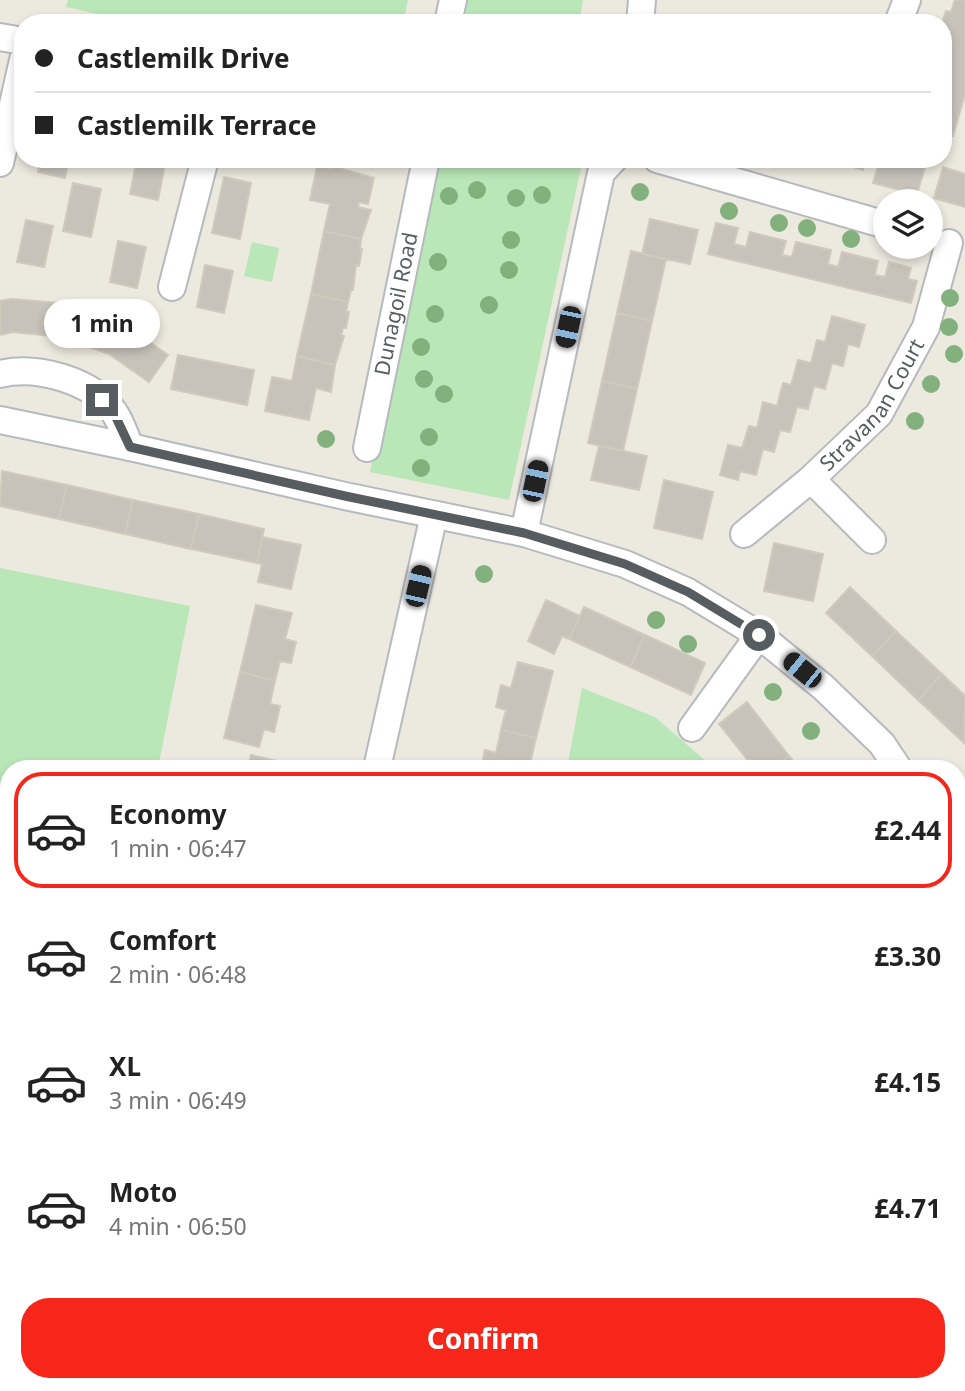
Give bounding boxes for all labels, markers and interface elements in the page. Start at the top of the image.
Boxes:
text: Castlemilk Drive [77,40,289,76]
text: Castlemilk Terrace [77,107,317,143]
map controls [873,189,943,259]
button: layers [873,189,943,259]
street label: Dunagoil Road [367,230,424,378]
callout: 1 min [44,298,160,348]
car [554,304,583,350]
text: 1 min [70,307,134,339]
street label: Stravanan Court [813,333,930,476]
route end [86,384,118,416]
car [521,458,550,504]
car [404,563,433,609]
route start [743,619,775,651]
car [780,649,825,691]
text: Economy [109,796,227,832]
icon: car [25,799,88,862]
text: £2.44 [874,812,941,848]
text: 1 min · 06:47 [109,832,247,864]
text: Comfort [109,922,217,958]
icon: car [25,925,88,988]
text: £3.30 [874,938,941,974]
text: 2 min · 06:48 [109,958,247,990]
text: XL [109,1048,141,1084]
icon: car [25,1051,88,1114]
text: £4.15 [874,1064,941,1100]
text: 3 min · 06:49 [109,1084,247,1116]
text: Moto [109,1174,177,1210]
icon: car [25,1177,88,1240]
text: £4.71 [874,1190,941,1226]
text: 4 min · 06:50 [109,1210,247,1242]
button: Confirm [21,1298,945,1378]

